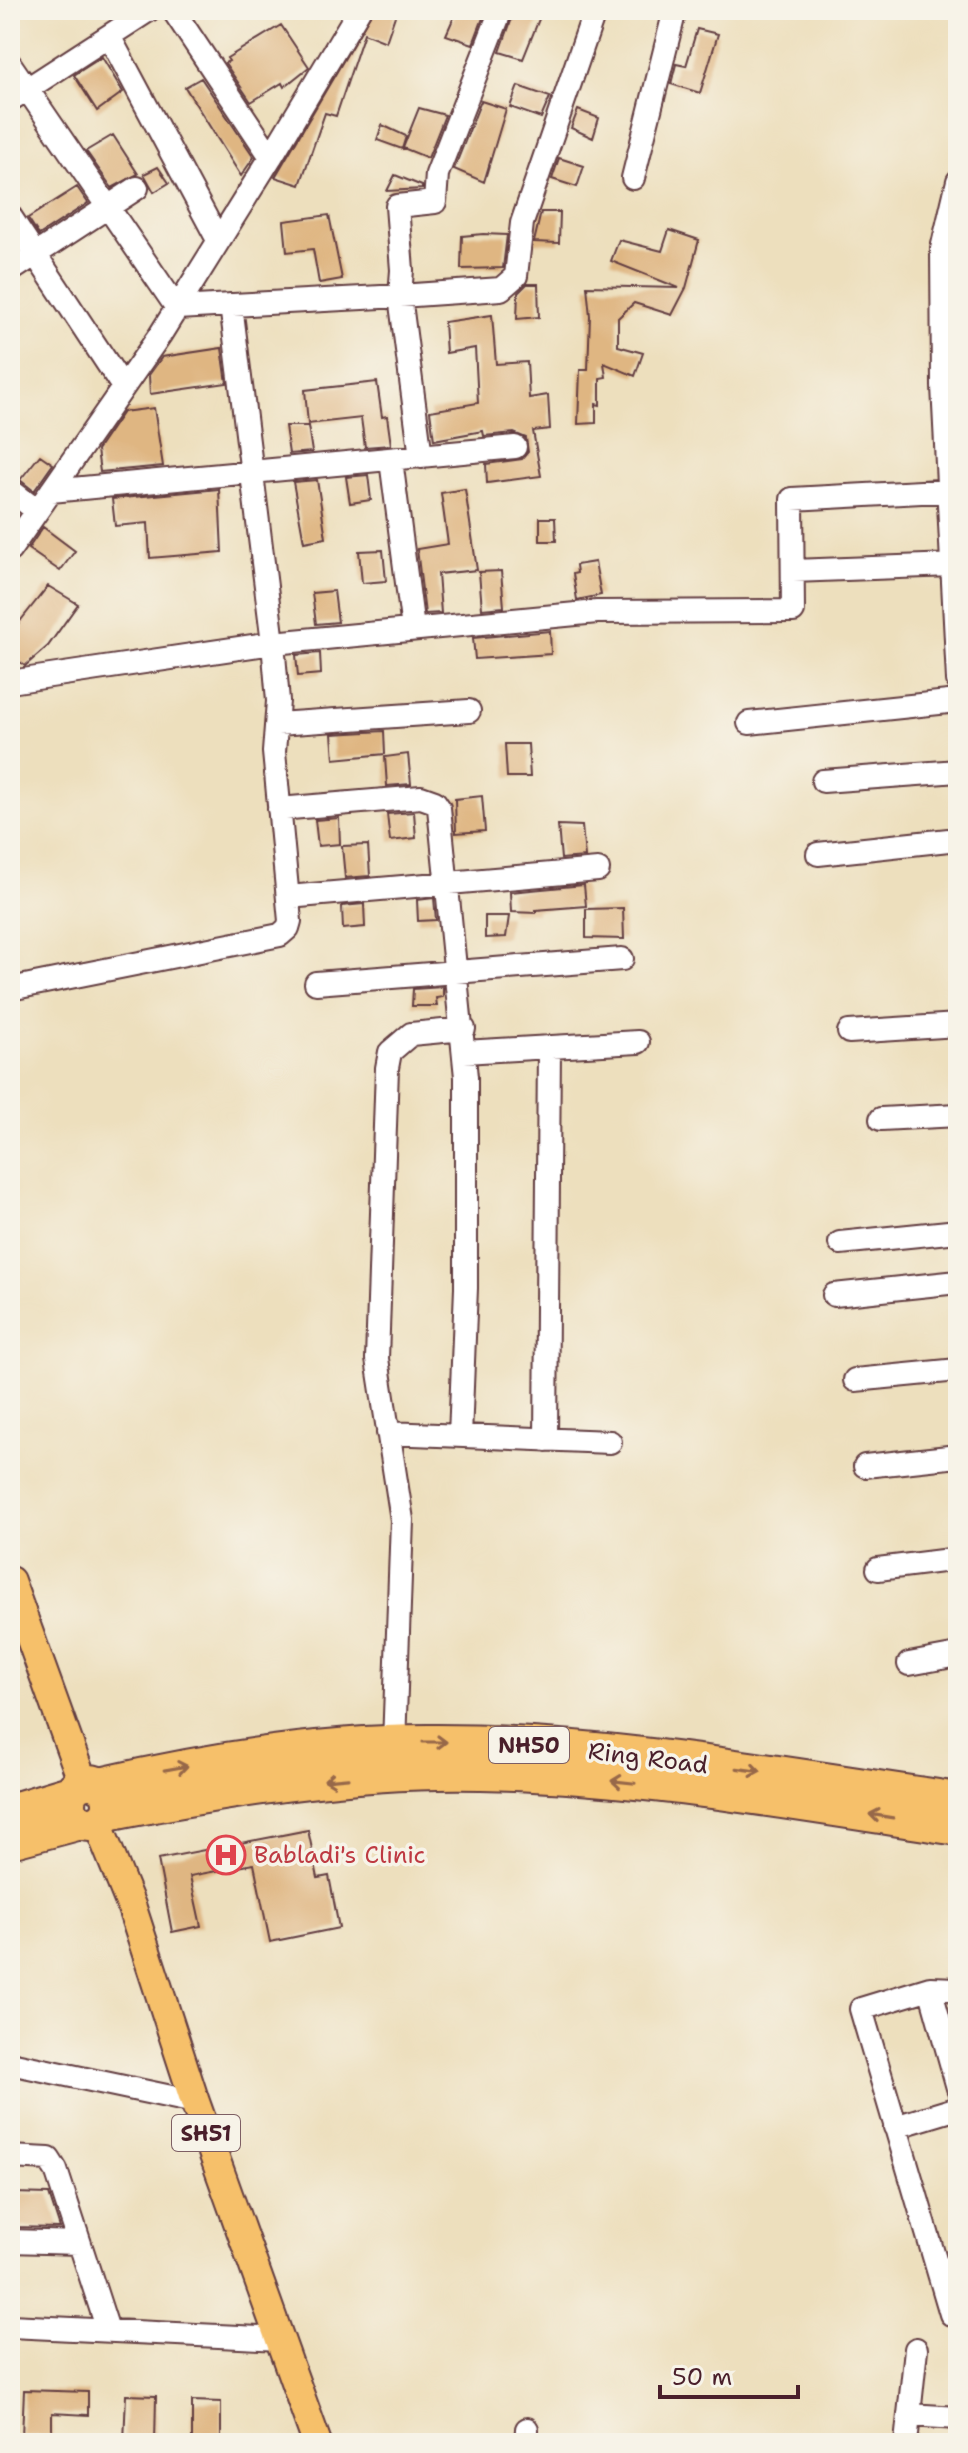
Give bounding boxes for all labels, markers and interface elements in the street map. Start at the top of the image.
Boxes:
road number: NH50 [489,1727,569,1763]
one-way arrow [421,1734,448,1750]
street label: Ring Road [586,1735,710,1781]
one-way arrow [163,1759,189,1774]
one-way arrow [735,1763,762,1778]
one-way arrow [323,1772,350,1787]
one-way arrow [610,1775,637,1790]
one-way arrow [869,1808,894,1823]
hospital icon: Babladi's Clinic [205,1834,247,1876]
place label: Babladi's Clinic [254,1839,426,1871]
road number: SH51 [172,2115,240,2151]
scale bar [660,2349,798,2399]
text: 50 m [672,2361,732,2393]

